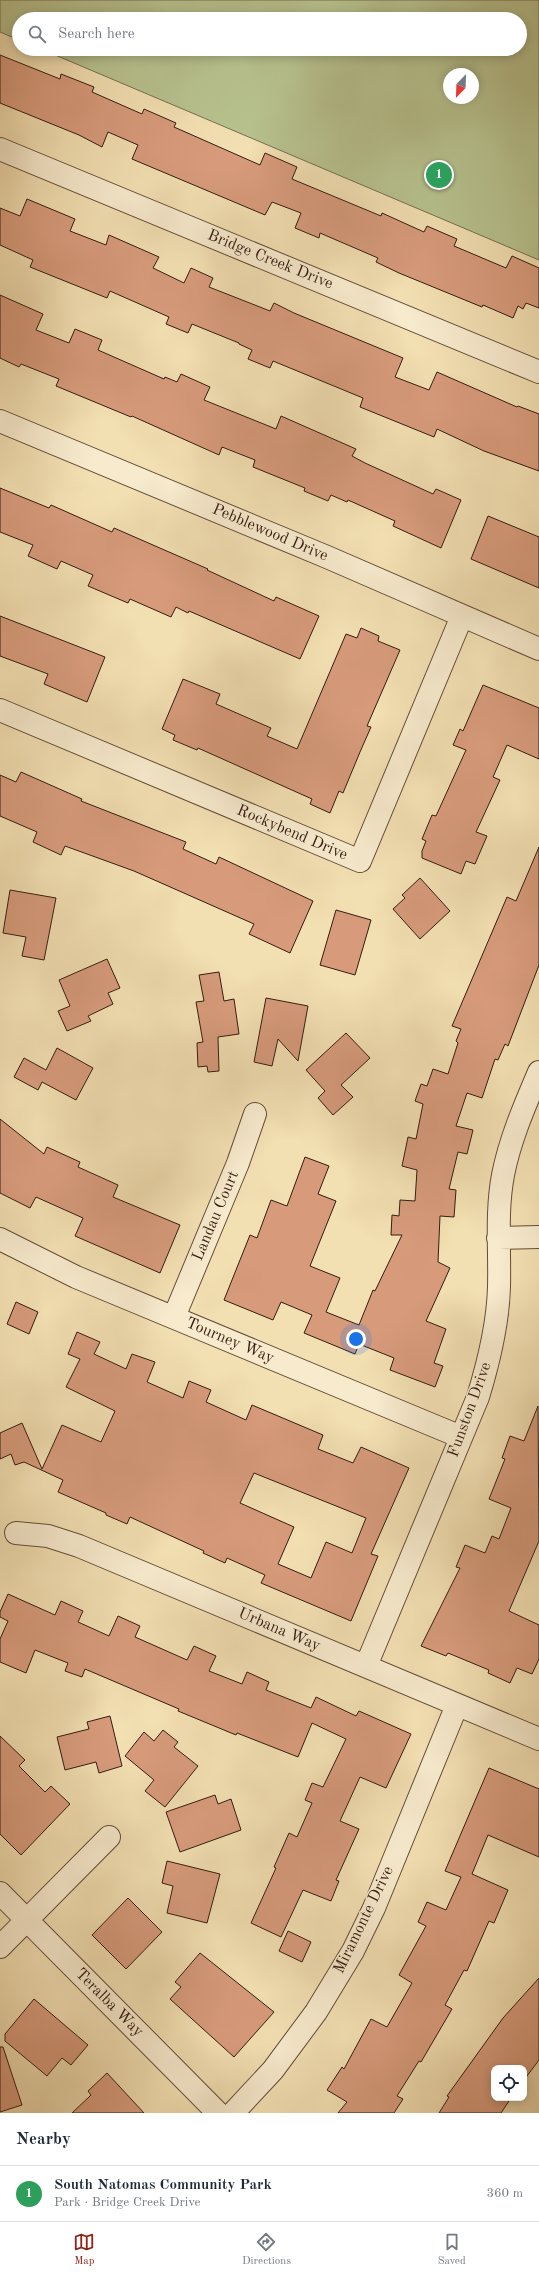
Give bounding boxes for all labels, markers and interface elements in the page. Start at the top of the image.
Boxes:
search box [12,12,527,56]
icon: search [26,23,48,45]
text: Search here [58,27,135,42]
north arrow [443,68,479,104]
pin: 1 [426,160,452,190]
street label: Bridge Creek Drive [205,227,335,293]
street label: Pebblewood Drive [210,501,330,565]
street label: Rockybend Drive [234,802,350,864]
street label: Landau Court [190,1168,242,1263]
street label: Tourney Way [183,1315,277,1367]
your location [346,1329,366,1349]
street label: Funston Drive [445,1360,495,1460]
street label: Urbana Way [235,1605,323,1655]
street label: Miramonte Drive [331,1864,397,1976]
street label: Teralba Way [72,1966,146,2040]
map controls [491,2065,527,2101]
button: locate [491,2065,527,2101]
text: Nearby [16,2131,71,2148]
text: South Natomas Community Park [54,2178,272,2193]
text: 1 [25,2187,33,2200]
text: 360 m [486,2187,523,2200]
text: Park · Bridge Creek Drive [54,2196,201,2209]
tab: Map [73,2231,95,2269]
tab: Directions [242,2231,291,2269]
tab: Saved [438,2231,466,2269]

